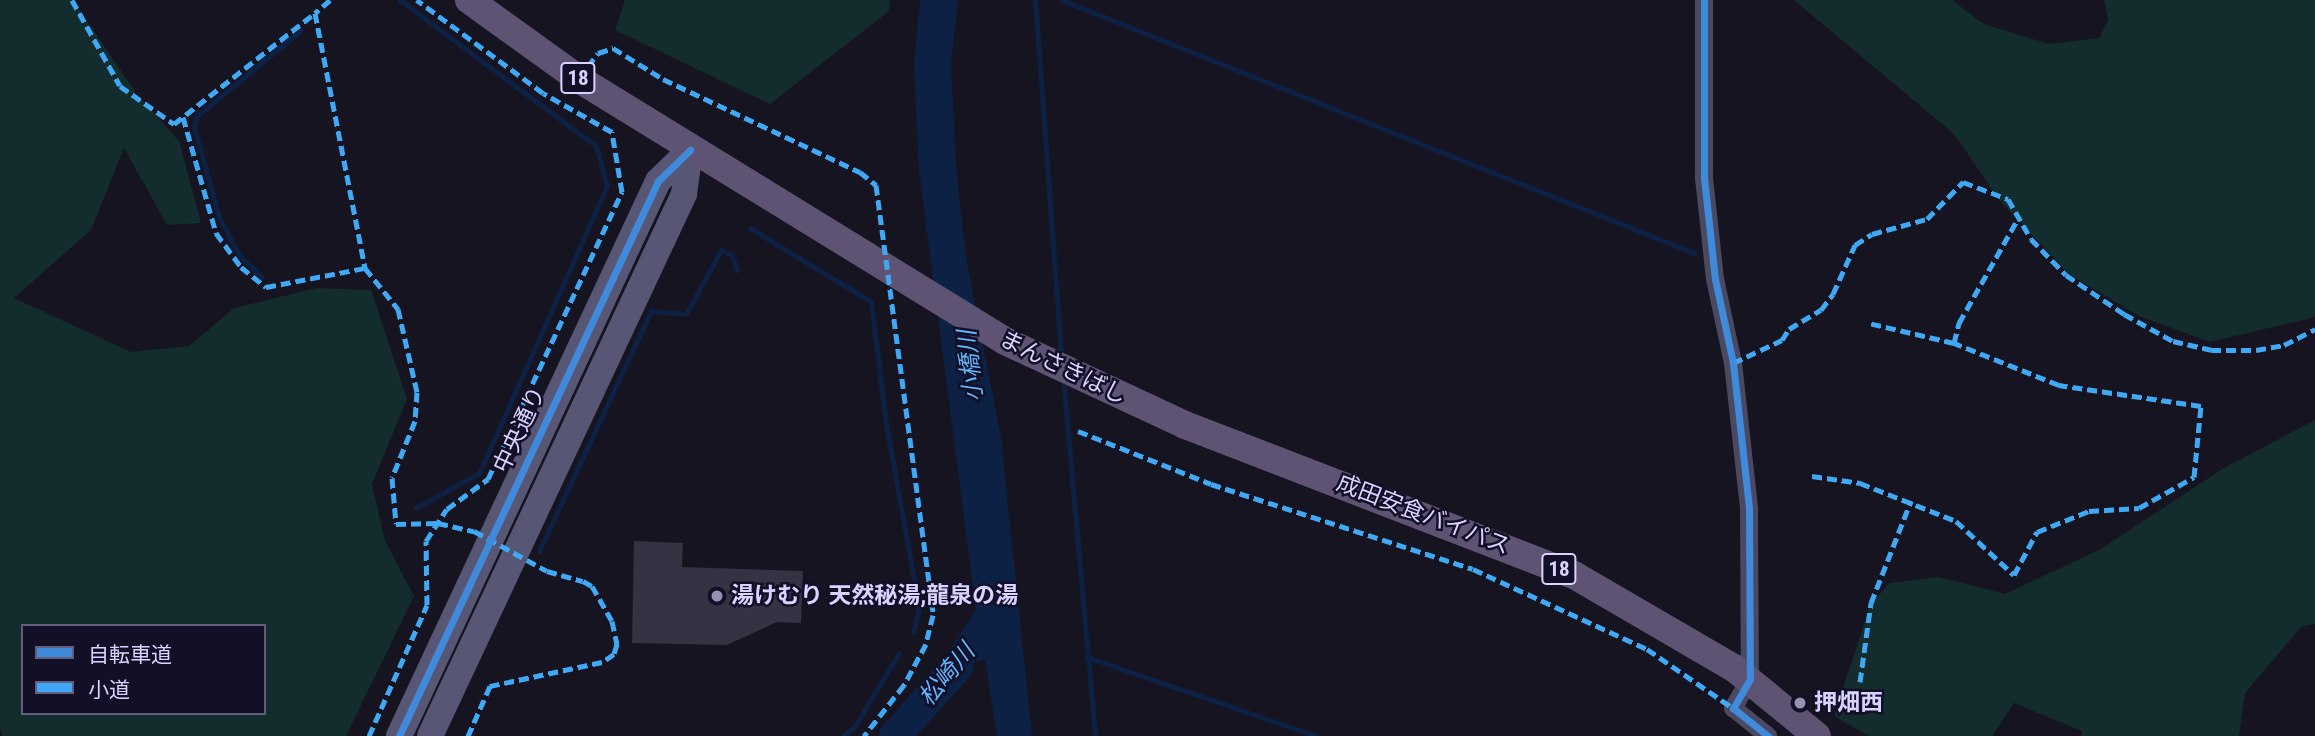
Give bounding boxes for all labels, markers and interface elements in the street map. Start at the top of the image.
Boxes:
road number: 18 [559,60,597,96]
street label: まんさきばし [995,325,1131,411]
water label: 小橋川 [953,329,989,403]
street label: 中央通り [488,382,552,478]
street label: 成田安食バイパス [1332,469,1514,561]
road number: 18 [1540,552,1578,586]
place label: 湯けむり 天然秘湯;龍泉の湯 [731,582,1018,610]
marker: 湯けむり 天然秘湯;龍泉の湯 [709,588,725,604]
legend [21,624,266,715]
water label: 松崎川 [913,638,981,712]
text: 自転車道 [88,643,172,667]
text: 小道 [88,678,130,702]
place label: 押畑西 [1814,689,1883,717]
marker: 押畑西 [1792,695,1808,711]

